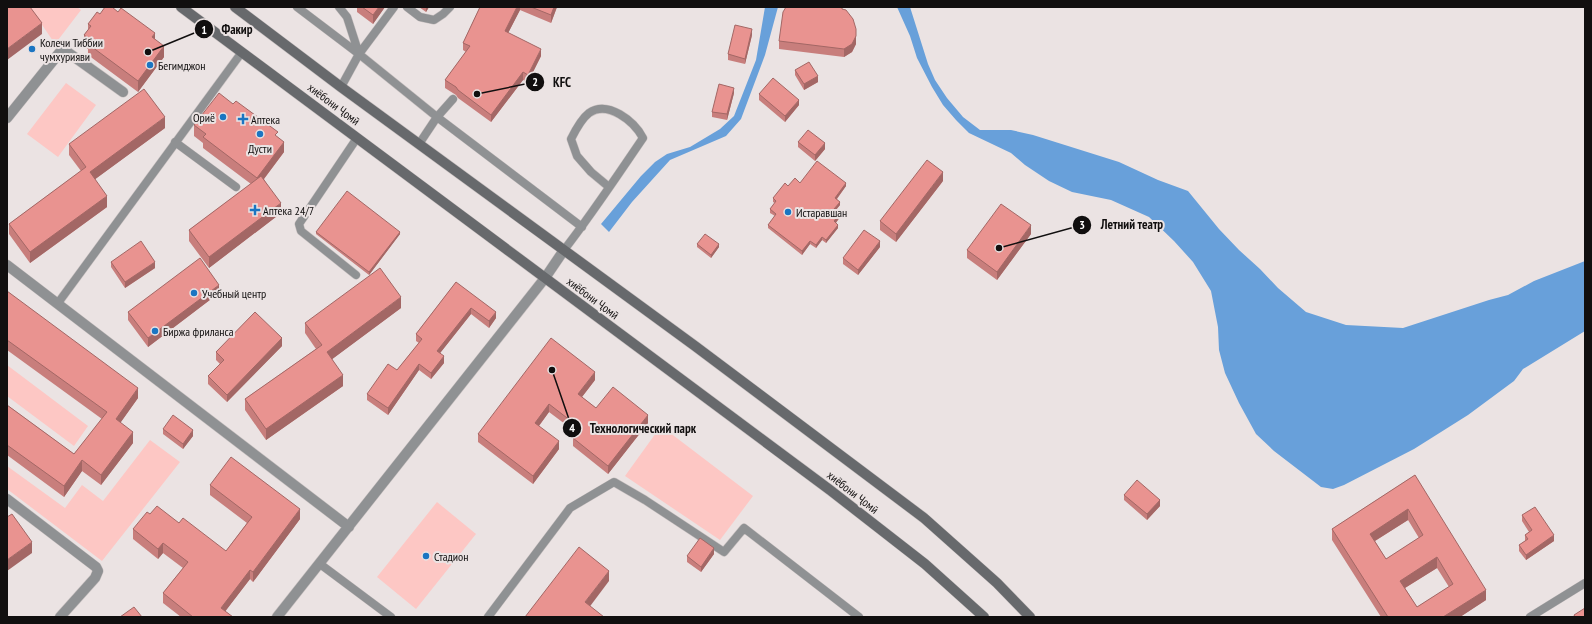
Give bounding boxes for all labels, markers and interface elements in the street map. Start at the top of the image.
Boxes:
callout: Факир [194,17,261,42]
text: Факир [221,21,253,38]
text: 1 [201,22,207,37]
place label: Колечи Тиббии чумхурияви [40,35,103,64]
marker: Колечи Тиббии чумхурияви [27,44,37,54]
place label: Бегимджон [158,58,205,73]
marker: Бегимджон [145,60,155,70]
callout: KFC [525,70,579,95]
text: 2 [532,74,538,89]
text: KFC [553,74,571,91]
street label: хиёбони Ҷомӣ [305,80,363,128]
place label: Ориё [193,110,215,125]
marker: Ориё [218,112,228,122]
place label: Аптека [251,112,280,127]
marker: Аптека [238,114,248,124]
marker: Дусти [255,129,265,139]
place label: Дусти [248,141,272,156]
place label: Аптека 24/7 [263,203,314,218]
marker: Аптека 24/7 [250,205,260,215]
place label: Истаравшан [796,205,847,220]
marker: Истаравшан [783,207,793,217]
callout: Летний театр [1072,212,1171,237]
text: Летний театр [1100,216,1163,233]
text: 3 [1079,217,1085,232]
street label: хиёбони Ҷомӣ [564,274,622,322]
place label: Учебный центр [202,286,266,301]
marker: Учебный центр [189,288,199,298]
place label: Биржа фриланса [163,324,234,339]
marker: Биржа фриланса [150,326,160,336]
callout: Технологический парк [562,416,704,441]
text: 4 [569,420,575,435]
text: Технологический парк [590,420,697,437]
street label: хиёбони Ҷомӣ [824,467,882,517]
place label: Стадион [434,549,468,564]
marker: Стадион [421,551,431,561]

